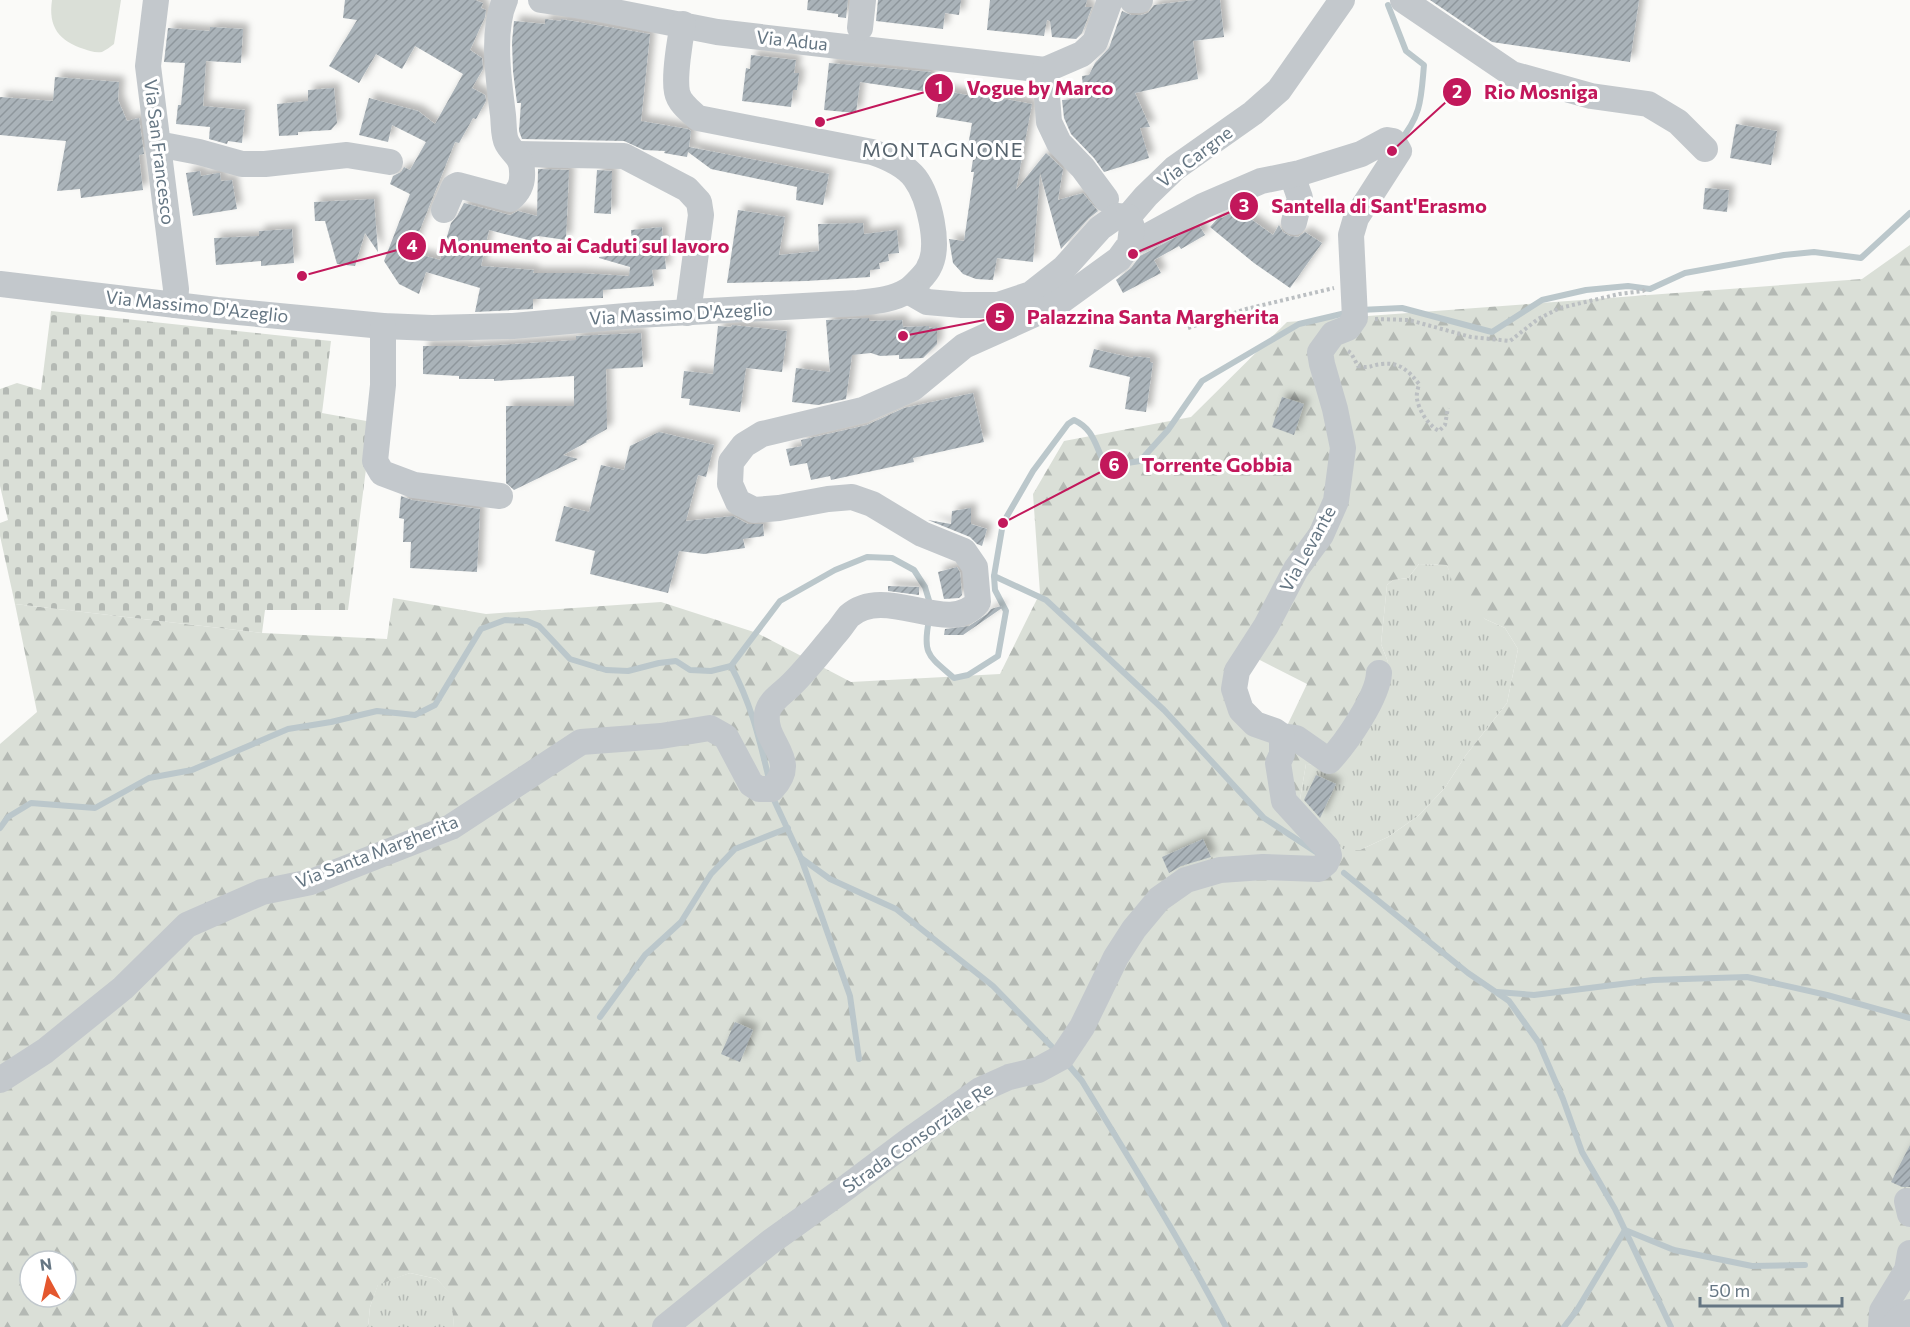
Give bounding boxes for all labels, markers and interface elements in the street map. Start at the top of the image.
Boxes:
street label: Via Adua [755,25,829,55]
callout: Vogue by Marco [924,69,1125,107]
callout: Rio Mosniga [1442,73,1610,111]
text: Vogue by Marco [966,75,1114,99]
text: 1 [935,76,943,98]
street label: Via San Francesco [140,78,180,226]
text: Rio Mosniga [1484,79,1598,103]
text: 2 [1452,80,1462,102]
street label: Via Cargne [1152,121,1236,192]
district label: MONTAGNONE [862,137,1024,161]
callout: Santella di Sant'Erasmo [1229,187,1499,225]
text: Santella di Sant'Erasmo [1271,193,1487,217]
text: 3 [1239,194,1249,216]
callout: Monumento ai Caduti sul lavoro [397,227,742,265]
text: Monumento ai Caduti sul lavoro [439,233,729,257]
text: 4 [406,234,418,256]
street label: Via Massimo D'Azeglio [105,285,290,327]
street label: Via Massimo D'Azeglio [589,297,773,329]
callout: Palazzina Santa Margherita [985,298,1292,336]
text: Palazzina Santa Margherita [1027,304,1279,328]
text: 5 [995,305,1005,327]
callout: Torrente Gobbia [1099,446,1304,484]
text: Torrente Gobbia [1142,452,1292,476]
text: 6 [1108,453,1120,475]
street label: Via Levante [1274,502,1340,595]
street label: Via Santa Margherita [292,810,461,892]
street label: Strada Consorziale Re [838,1077,997,1197]
north arrow [18,1249,78,1309]
text: N [39,1253,53,1274]
scale bar [1700,1270,1842,1308]
text: 50 m [1709,1279,1750,1301]

